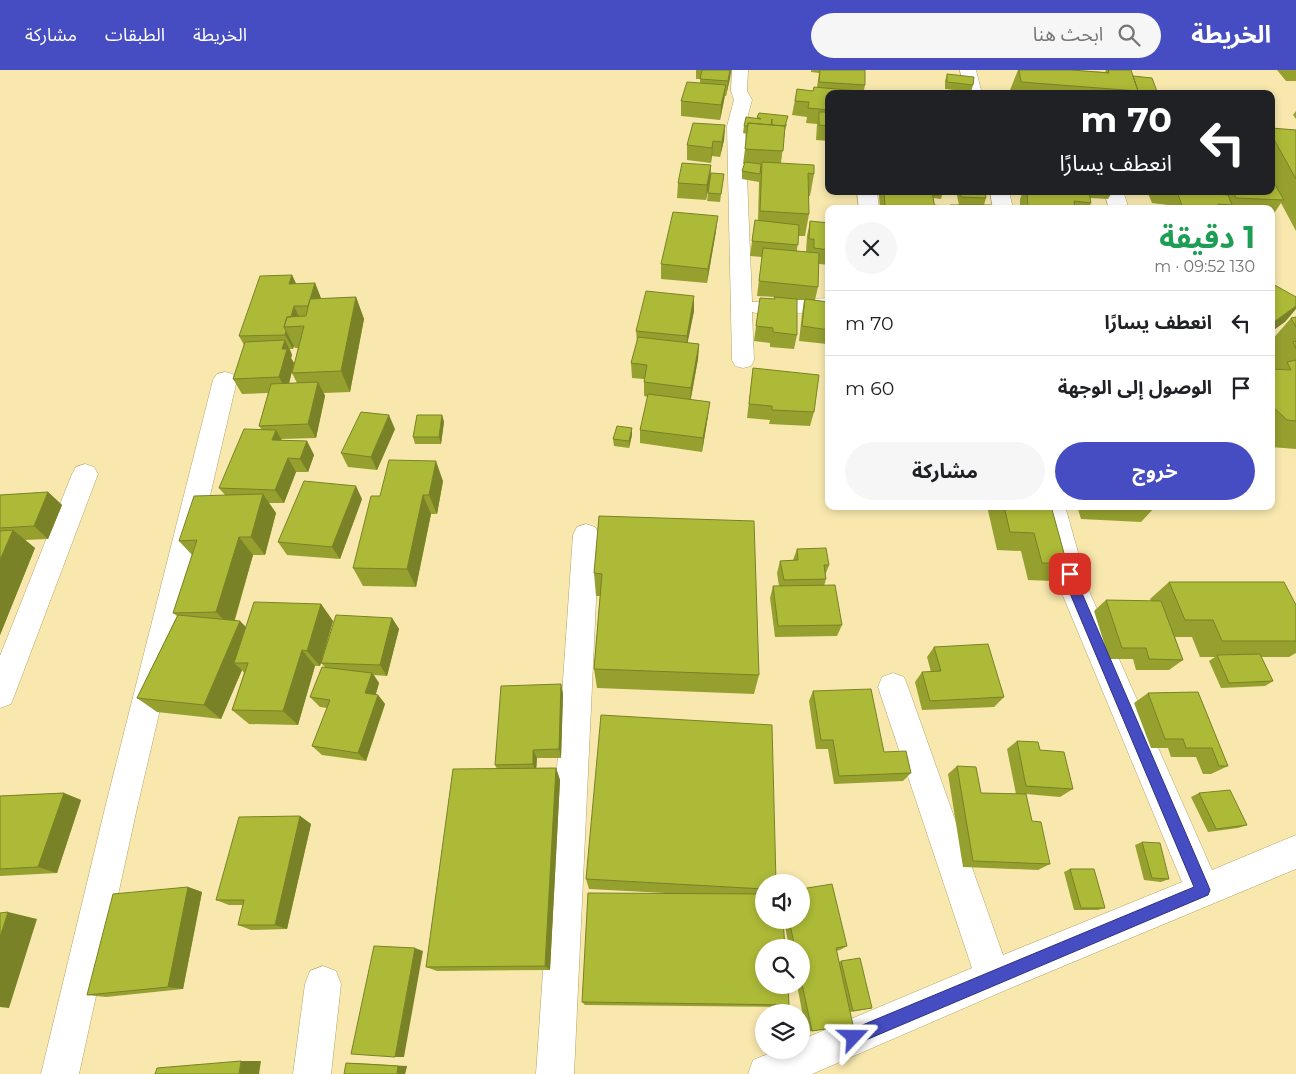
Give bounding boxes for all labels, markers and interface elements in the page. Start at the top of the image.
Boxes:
search box [811,13,1161,58]
text: الخريطة [1191,20,1271,49]
icon: search [1115,21,1143,49]
text: ابحث هنا [1033,23,1103,46]
text: مشاركة [25,24,77,46]
text: الطبقات [105,24,165,46]
text: الخريطة [193,24,247,46]
text: 70 m [1081,98,1172,141]
icon: left [1190,110,1255,175]
text: انعطف يسارًا [1059,150,1172,177]
text: 1 دقيقة [1159,219,1255,256]
button: close [845,222,897,274]
text: 130 m · 09:52 [1154,257,1255,276]
icon: left [1227,309,1255,337]
text: انعطف يسارًا [1105,311,1212,334]
text: 70 m [845,312,894,335]
icon: arrive [1227,374,1255,402]
text: الوصول إلى الوجهة [1058,376,1212,399]
text: 60 m [845,377,894,400]
button: مشاركة [845,442,1045,500]
button: خروج [1055,442,1255,500]
pin [1049,553,1091,595]
icon: arrive [1056,560,1084,588]
map controls [755,874,810,1059]
button: sound [755,874,810,929]
button: search [755,939,810,994]
button: layers [755,1004,810,1059]
position arrow [827,1010,879,1062]

